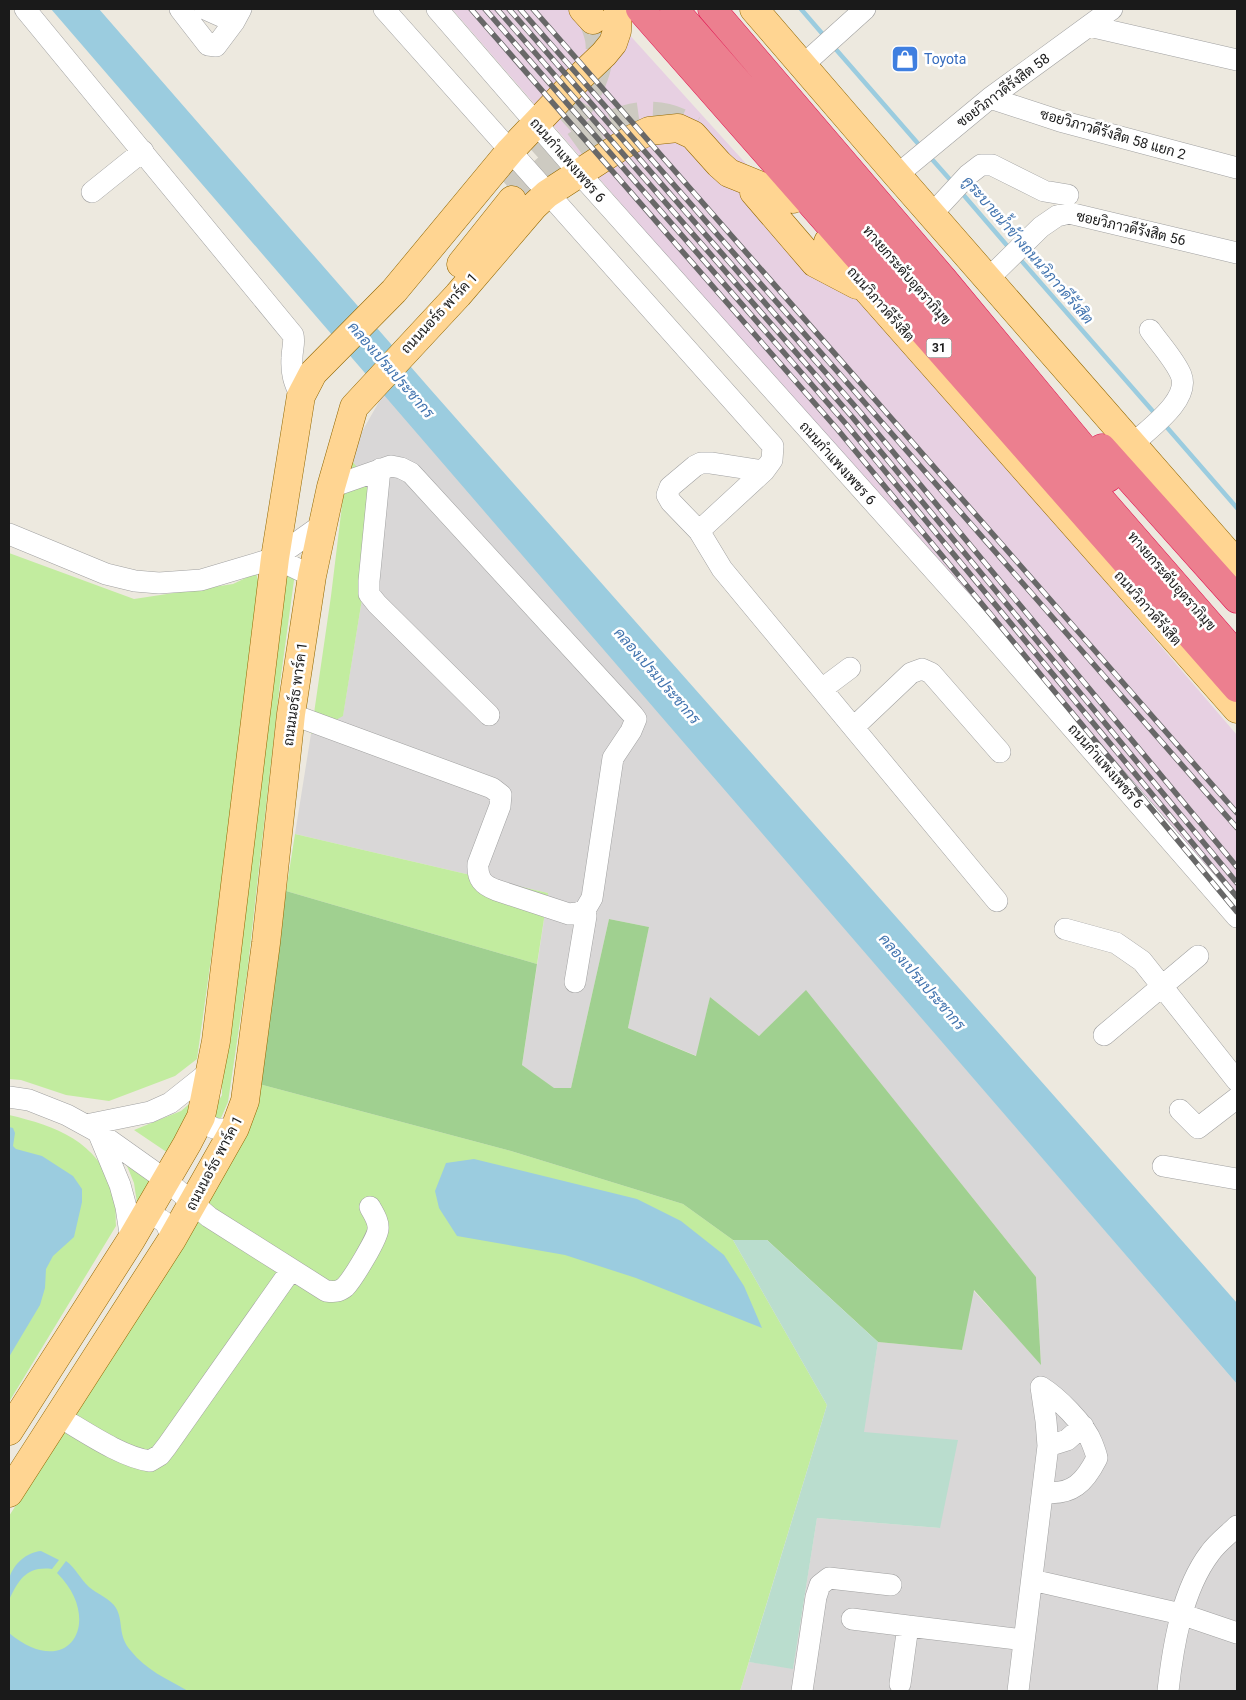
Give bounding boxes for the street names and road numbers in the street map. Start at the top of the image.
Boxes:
street label: ซอยวิภาวดีรังสิต 58 [953,49,1053,130]
street label: ซอยวิภาวดีรังสิต 58 แยก 2 [1038,105,1188,163]
street label: ถนนกำแพงเพชร 6 [527,115,609,205]
street label: ซอยวิภาวดีรังสิต 56 [1075,207,1188,248]
street label: ทางยกระดับอุตราภิมุข [858,222,954,329]
street label: ถนนวิภาวดีรังสิต [844,263,919,345]
street label: ถนนนอร์ธ พาร์ค 1 [397,269,480,357]
road number: 31 [926,338,952,358]
street label: ถนนกำแพงเพชร 6 [796,418,880,508]
street label: ทางยกระดับอุตราภิมุข [1123,528,1219,635]
street label: ถนนวิภาวดีรังสิต [1111,567,1186,649]
street label: ถนนนอร์ธ พาร์ค 1 [279,641,310,747]
street label: ถนนกำแพงเพชร 6 [1065,721,1147,811]
street label: ถนนนอร์ธ พาร์ค 1 [182,1113,246,1213]

